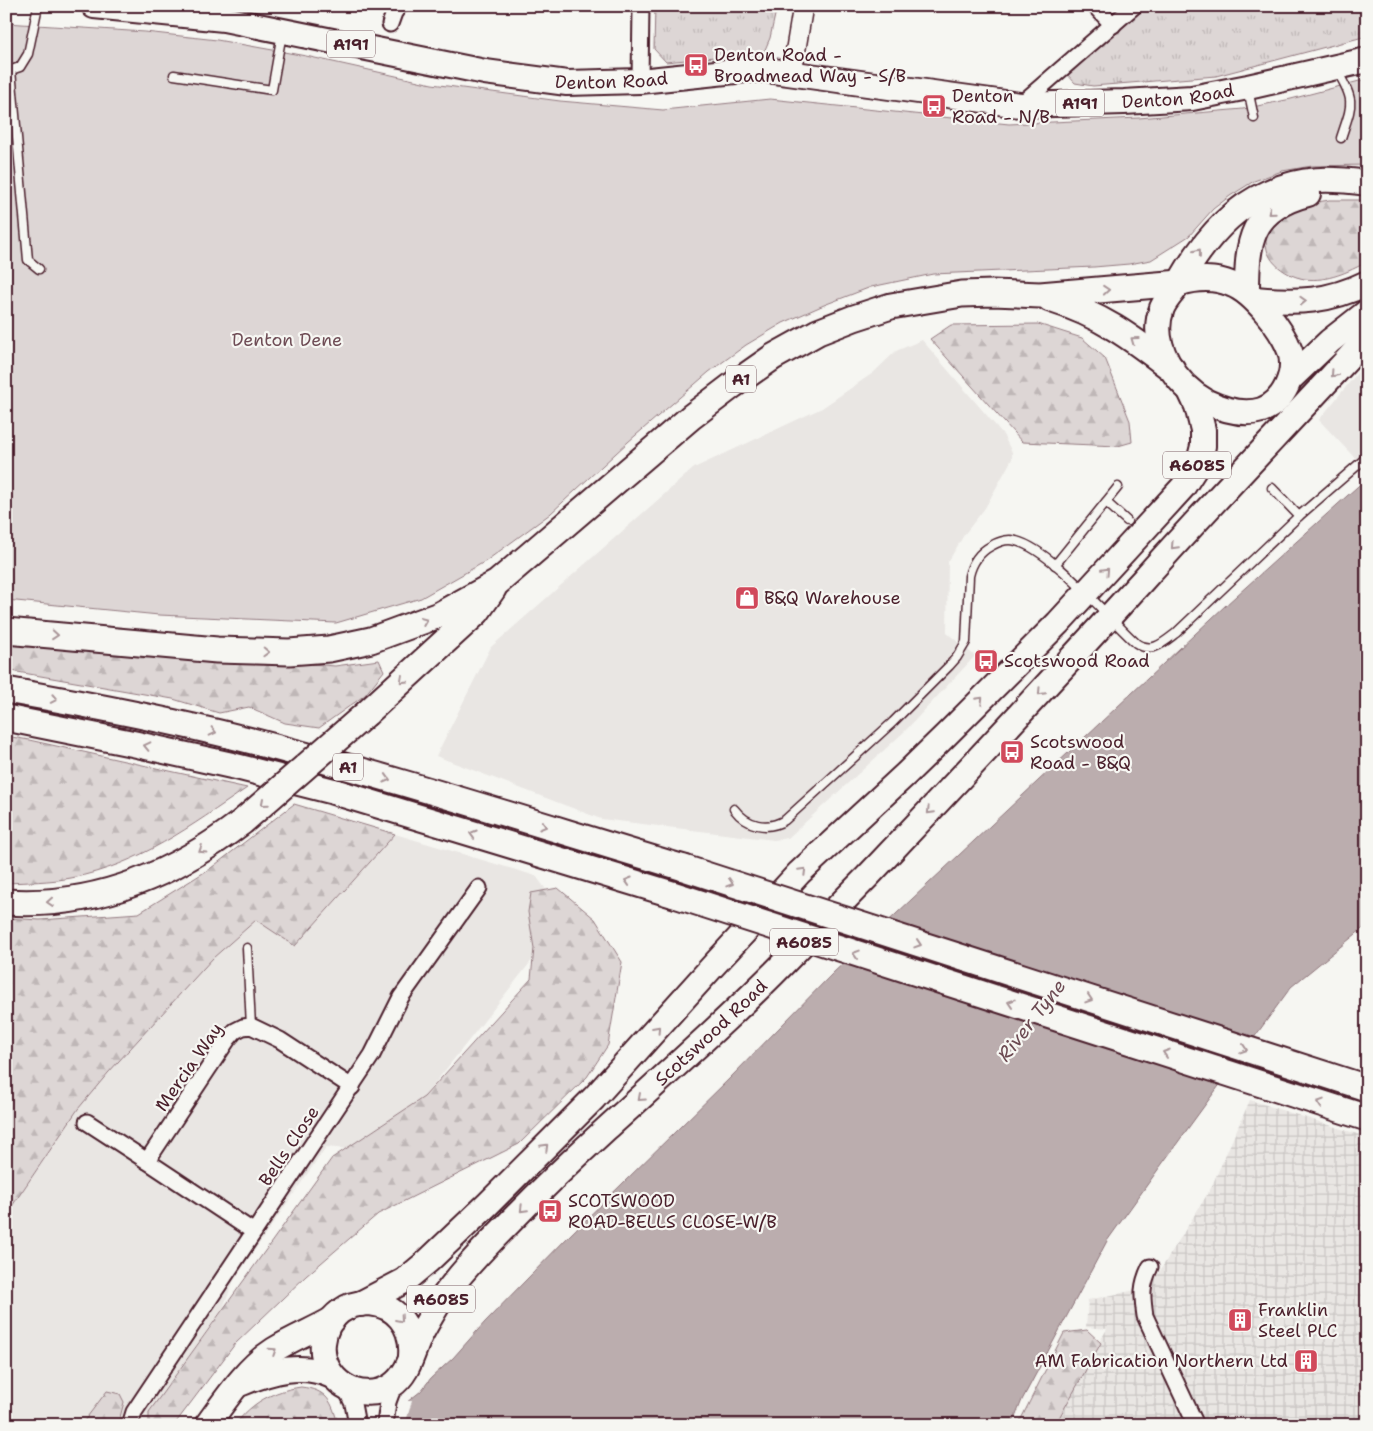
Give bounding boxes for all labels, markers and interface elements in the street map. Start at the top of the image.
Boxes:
road number: A191 [327,31,375,58]
place label: Denton Road - Broadmead Way - S/B [714,43,906,88]
bus stop icon: Denton Road - Broadmead Way - S/B [683,52,709,78]
street label: Denton Road [553,66,669,95]
street label: Denton Road [1121,78,1236,114]
place label: Denton Road - N/B [952,84,1050,129]
road number: A191 [1056,90,1104,116]
bus stop icon: Denton Road - N/B [921,93,947,119]
one-way arrow [1267,206,1276,215]
one-way arrow [1193,249,1202,258]
one-way arrow [1103,285,1111,296]
one-way arrow [1300,295,1308,306]
park label: Denton Dene [232,328,342,352]
one-way arrow [1131,337,1140,345]
road number: A1 [726,366,756,392]
one-way arrow [1331,368,1340,377]
road number: A6085 [1163,452,1231,478]
one-way arrow [1171,540,1180,549]
one-way arrow [1100,568,1109,577]
shop icon: B&Q Warehouse [734,585,760,611]
place label: B&Q Warehouse [764,586,901,610]
one-way arrow [419,617,428,627]
one-way arrow [51,630,59,641]
one-way arrow [262,647,270,657]
bus stop icon: Scotswood Road [973,648,999,674]
place label: Scotswood Road [1004,649,1150,673]
one-way arrow [399,674,408,683]
one-way arrow [1038,687,1047,696]
one-way arrow [50,693,59,704]
one-way arrow [975,697,984,706]
one-way arrow [209,726,218,737]
place label: Scotswood Road - B&Q [1030,730,1131,775]
bus stop icon: Scotswood Road - B&Q [999,739,1025,765]
one-way arrow [142,741,151,752]
road number: A1 [333,754,363,780]
one-way arrow [382,773,391,783]
one-way arrow [261,797,270,805]
one-way arrow [927,805,936,814]
one-way arrow [538,820,546,830]
one-way arrow [469,829,477,839]
one-way arrow [198,844,207,853]
one-way arrow [797,867,806,876]
one-way arrow [624,877,633,887]
one-way arrow [725,878,734,888]
one-way arrow [45,896,53,907]
road number: A6085 [770,929,838,956]
one-way arrow [913,938,922,948]
one-way arrow [852,949,861,959]
street label: Scotswood Road [650,974,773,1091]
water label: River Tyne [991,974,1071,1067]
one-way arrow [1085,993,1093,1003]
one-way arrow [1007,999,1016,1009]
street label: Mercia Way [150,1018,228,1116]
one-way arrow [651,1025,660,1034]
one-way arrow [1239,1043,1248,1053]
one-way arrow [1162,1049,1170,1059]
one-way arrow [637,1092,646,1101]
one-way arrow [1317,1098,1325,1108]
street label: Bells Close [253,1101,325,1191]
one-way arrow [539,1143,548,1152]
place label: SCOTSWOOD ROAD-BELLS CLOSE-W/B [568,1189,777,1234]
bus stop icon: SCOTSWOOD ROAD-BELLS CLOSE-W/B [537,1198,563,1224]
one-way arrow [519,1203,528,1212]
road number: A6085 [407,1286,475,1312]
place label: Franklin Steel PLC [1258,1298,1338,1343]
building icon: Franklin Steel PLC [1227,1307,1253,1333]
one-way arrow [395,1313,403,1322]
one-way arrow [268,1348,277,1358]
building icon: AM Fabrication Northern Ltd [1293,1348,1319,1374]
place label: AM Fabrication Northern Ltd [1034,1349,1288,1373]

